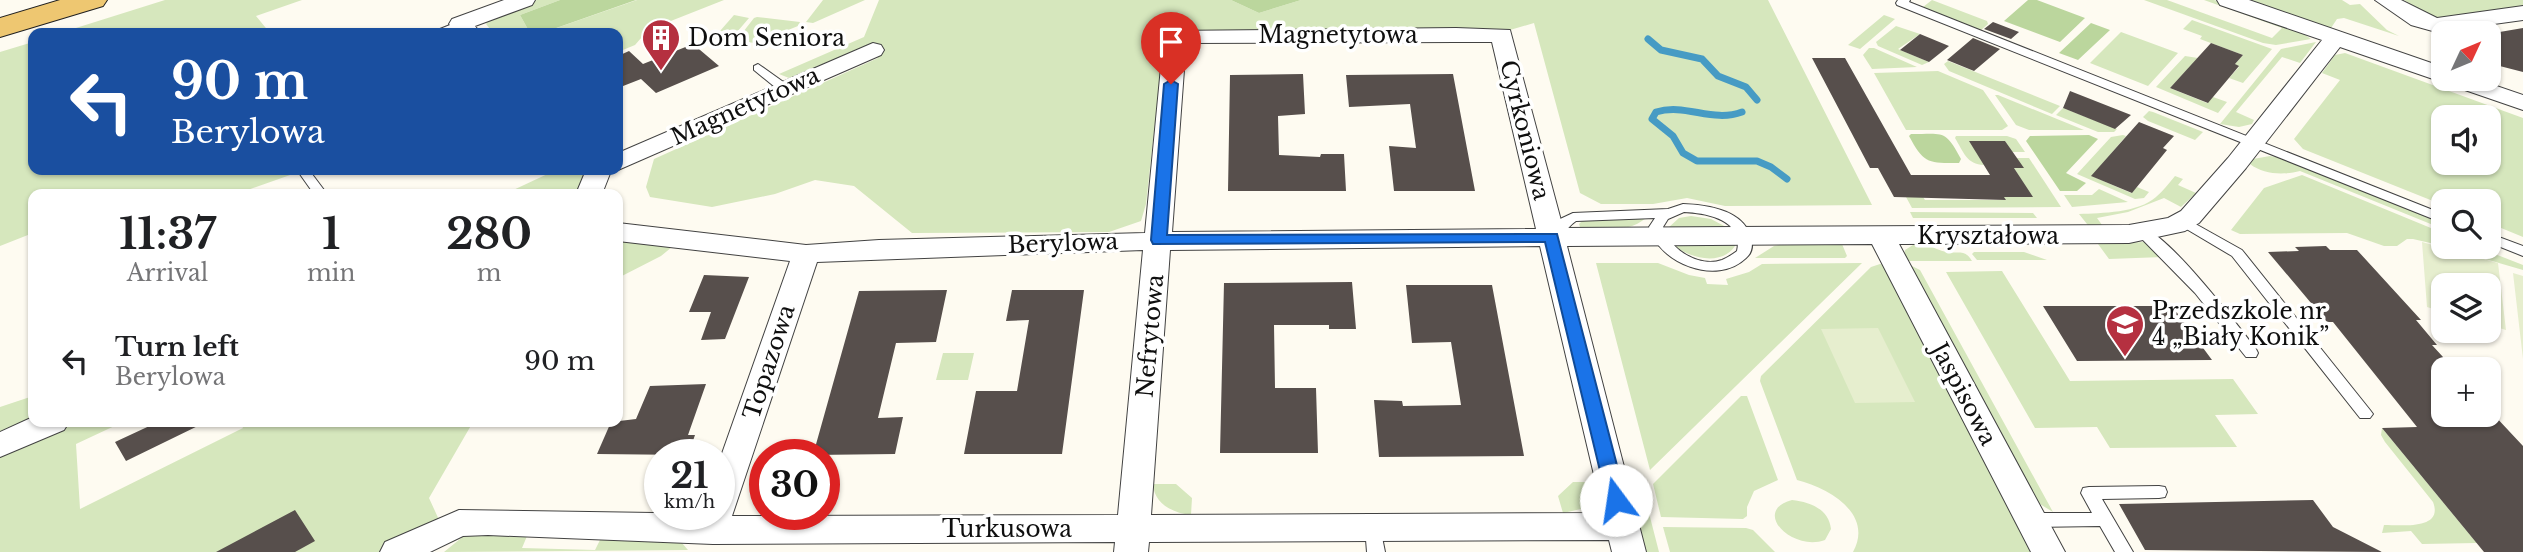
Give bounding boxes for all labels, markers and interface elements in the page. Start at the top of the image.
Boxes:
pin [1141,12.0,1201,84]
building icon: Dom Seniora [640,17,682,72]
street label: Magnetytowa [1258,21,1418,49]
north arrow [2431,21,2501,91]
map controls [2431,21,2501,427]
icon: arrive [1152,23,1190,61]
place label: Dom Seniora [688,24,845,52]
text: 90 m [171,51,308,112]
icon: left [56,56,147,147]
street label: Cyrkoniowa [1494,57,1556,203]
street label: Magnetytowa [667,61,824,151]
button: sound [2431,105,2501,175]
text: Berylowa [171,112,325,152]
button: search [2431,189,2501,259]
text: 11:37 [119,208,216,260]
text: 1 [322,208,340,260]
text: 280 [446,208,532,260]
street label: Kryształowa [1917,222,2059,250]
street label: Berylowa [1007,227,1119,259]
text: Arrival [127,259,208,287]
text: min [307,259,355,287]
text: m [477,259,501,287]
street label: Nefrytowa [1131,273,1169,399]
button: layers [2431,273,2501,343]
place label: Przedszkole nr 4 „Biały Konik” [2152,297,2329,351]
street label: Topazowa [737,301,801,423]
school or university icon: Przedszkole nr 4 „Biały Konik” [2104,303,2146,358]
text: Turn left [115,331,239,363]
street label: Jaspisowa [1924,335,2003,450]
icon: left [56,342,94,380]
text: 90 m [524,345,595,377]
button: + [2431,357,2501,427]
text: Berylowa [115,363,225,391]
speed limit sign: 30 [749,439,840,530]
text: 21 [670,454,709,497]
position arrow [1579,463,1653,537]
text: km/h [664,491,715,513]
street label: Turkusowa [942,515,1072,543]

